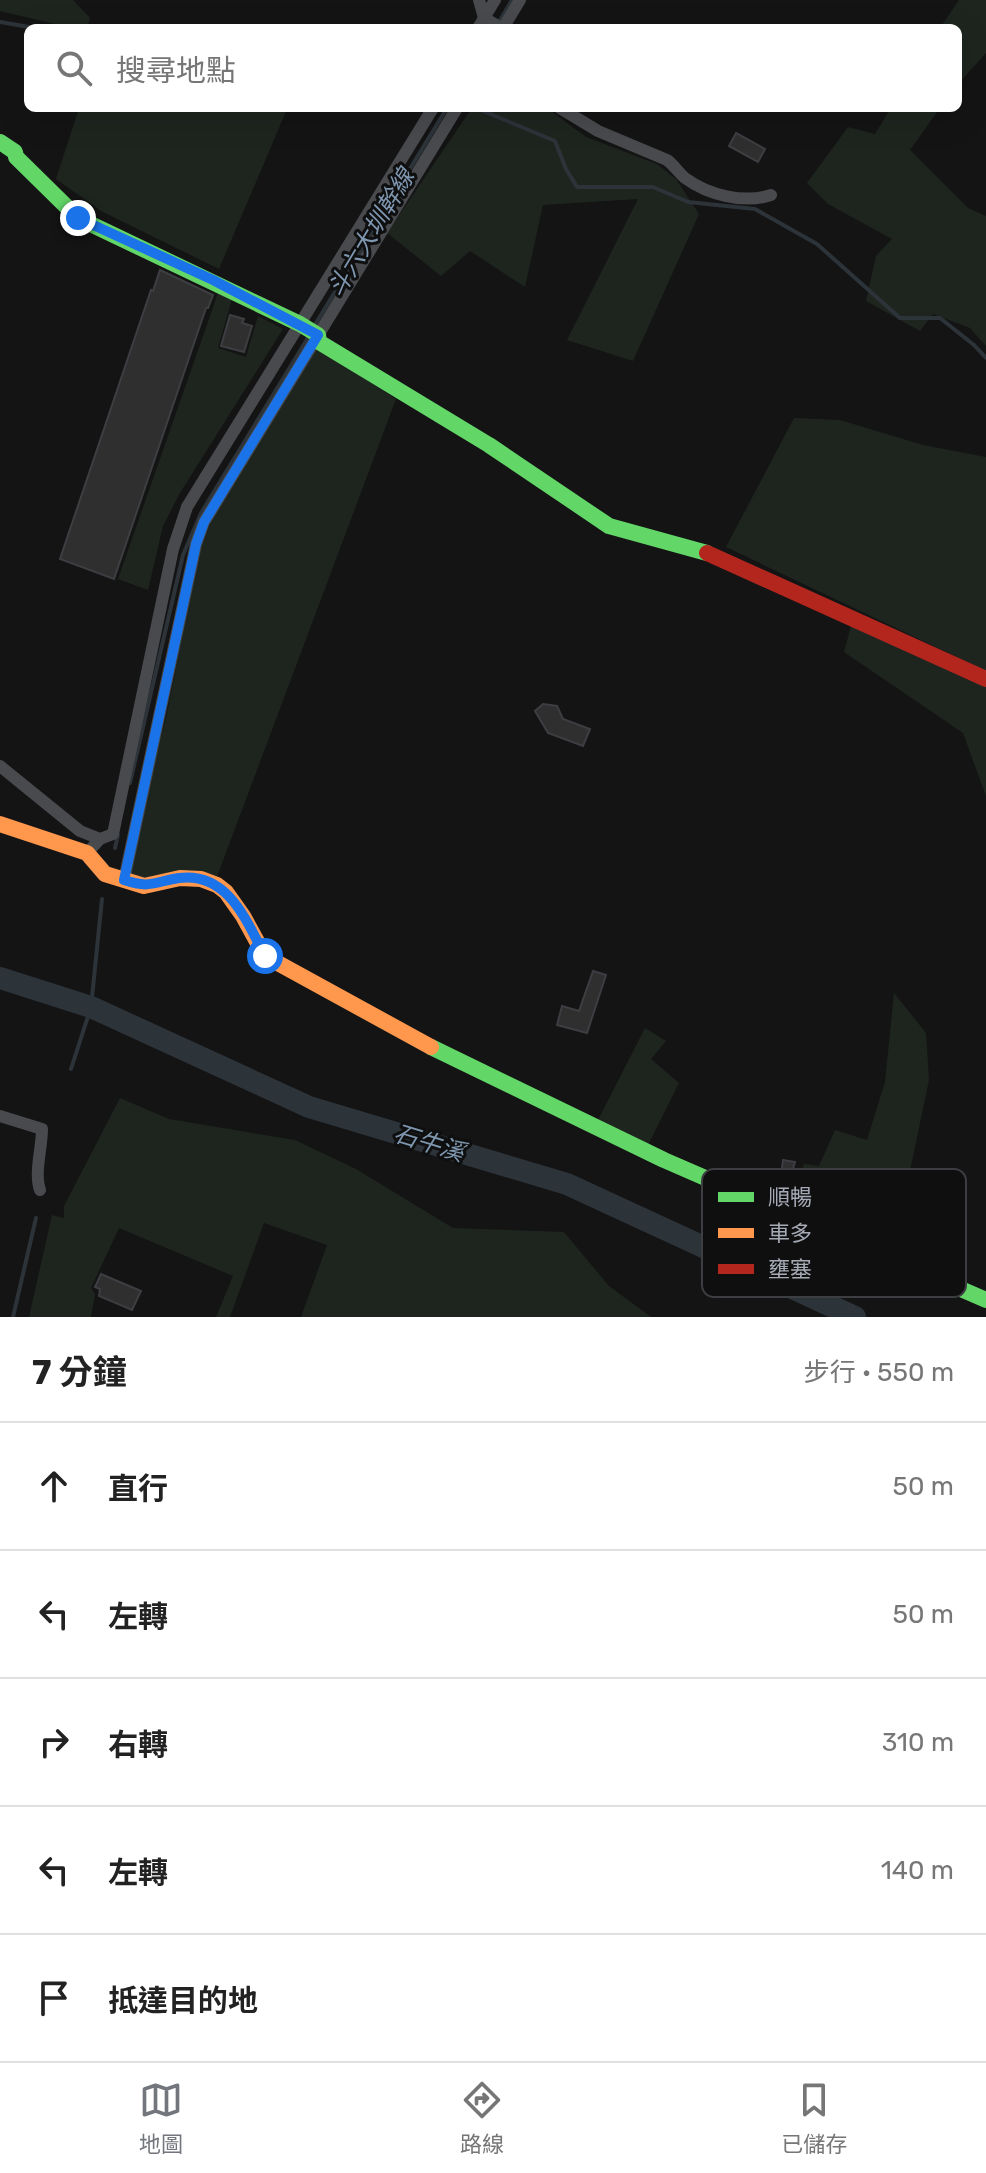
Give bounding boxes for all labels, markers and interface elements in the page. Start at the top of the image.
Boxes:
search box [24,24,962,112]
icon: search [52,46,96,90]
text: 搜尋地點 [116,53,236,89]
water label: 斗六大圳幹線 [322,162,422,302]
route end [60,200,96,236]
route start [247,938,283,974]
water label: 石牛溪 [390,1119,470,1168]
legend [702,1169,966,1297]
text: 順暢 [768,1184,812,1211]
text: 車多 [768,1220,812,1247]
text: 壅塞 [768,1256,812,1283]
text: 7 分鐘 [32,1352,127,1393]
text: 步行 · 550 m [804,1357,954,1388]
icon: ahead [32,1464,76,1508]
text: 直行 [108,1471,168,1507]
text: 50 m [893,1471,954,1502]
icon: left [32,1592,76,1636]
text: 左轉 [108,1599,168,1635]
text: 50 m [893,1599,954,1630]
icon: right [32,1720,76,1764]
text: 右轉 [108,1727,168,1763]
text: 310 m [882,1727,954,1758]
icon: left [32,1848,76,1892]
text: 左轉 [108,1855,168,1891]
text: 140 m [881,1855,954,1886]
icon: arrive [32,1976,76,2020]
text: 抵達目的地 [108,1983,258,2019]
tab: 地圖 [139,2078,183,2158]
tab: 路線 [460,2078,504,2158]
tab: 已儲存 [781,2078,847,2158]

